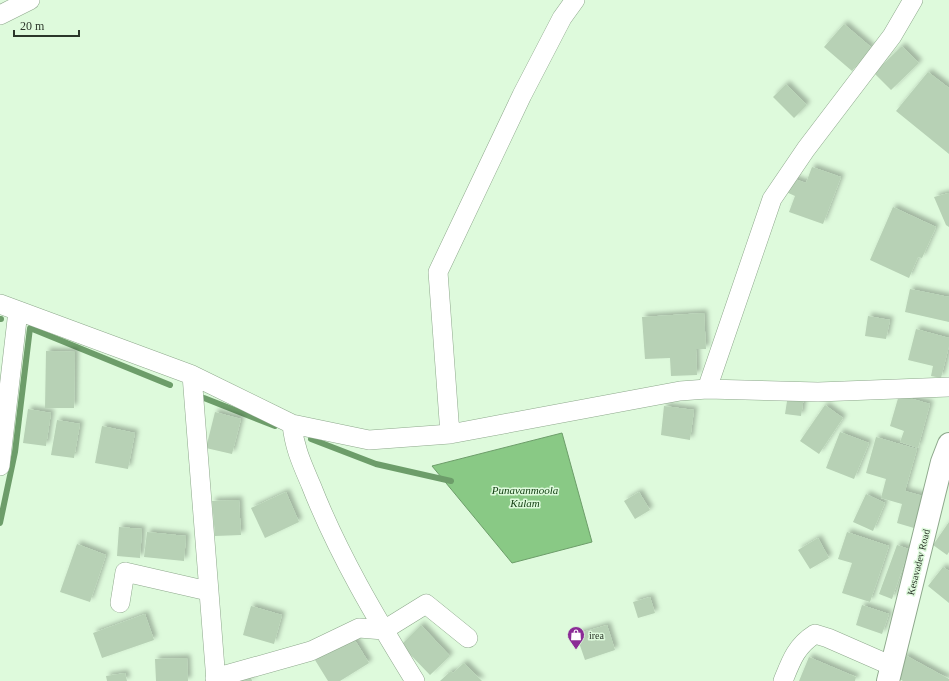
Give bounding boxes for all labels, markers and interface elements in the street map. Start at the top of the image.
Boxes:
scale bar [14,12,79,38]
text: 20 m [20,19,45,33]
water label: Punavanmoola Kulam [491,484,559,509]
street label: Kesavadev Road [905,528,932,596]
shop icon: irea [566,625,586,650]
place label: irea [589,630,605,641]

